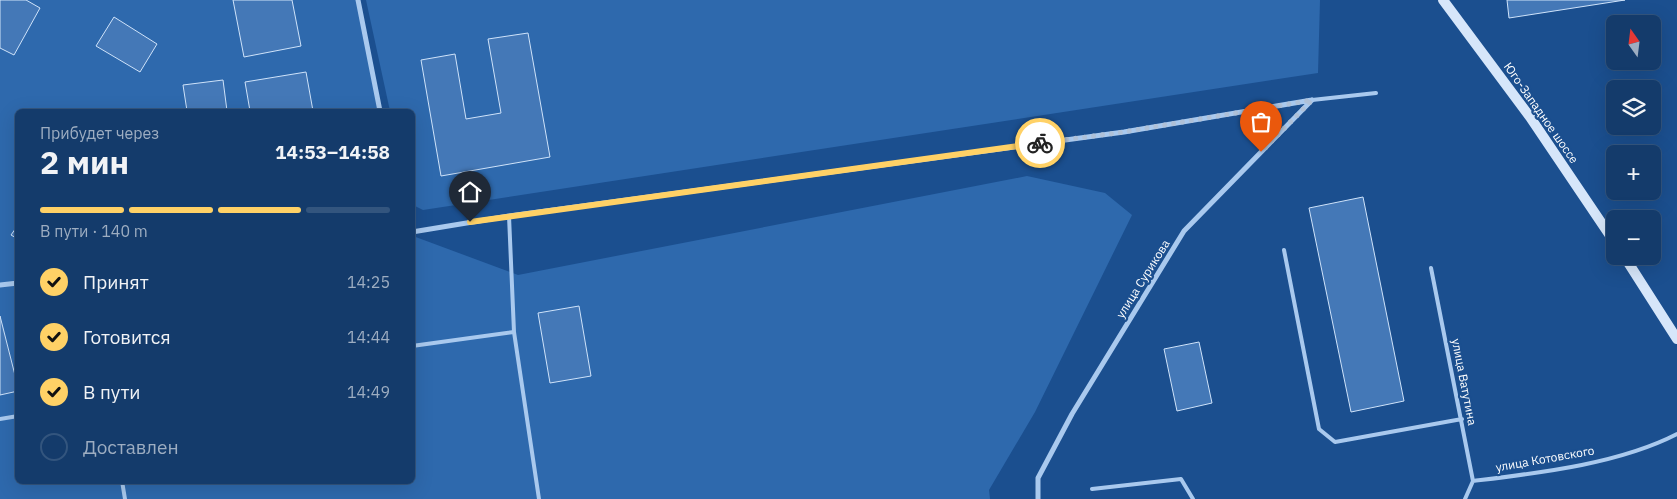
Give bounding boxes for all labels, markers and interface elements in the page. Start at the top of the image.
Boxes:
north arrow [1606,15,1661,70]
map controls [1606,15,1661,265]
street label: Юго-Западное шоссе [1501,59,1582,167]
button: layers [1606,80,1661,135]
pin [1240,101,1282,152]
icon: bag [1247,108,1275,136]
courier [1015,118,1065,168]
text: Прибудет через [40,123,159,143]
icon: bike [1026,129,1054,157]
text: 14:53–14:58 [275,140,390,164]
text: 2 мин [40,141,129,183]
button: + [1606,145,1661,200]
pin [449,171,491,222]
icon: home [456,178,484,206]
button: − [1606,210,1661,265]
text: В пути · 140 m [40,221,148,241]
street label: улица Сурикова [1112,236,1173,321]
icon: check [40,268,68,296]
text: Принят [83,270,149,294]
text: 14:25 [347,272,390,292]
icon: check [40,323,68,351]
text: Готовится [83,325,171,349]
text: 14:44 [347,327,390,347]
street label: улица Ватутина [1449,337,1480,427]
icon: check [40,378,68,406]
text: В пути [83,380,141,404]
text: 14:49 [347,382,390,402]
text: Доставлен [83,435,179,459]
street label: улица Котовского [1494,442,1596,475]

